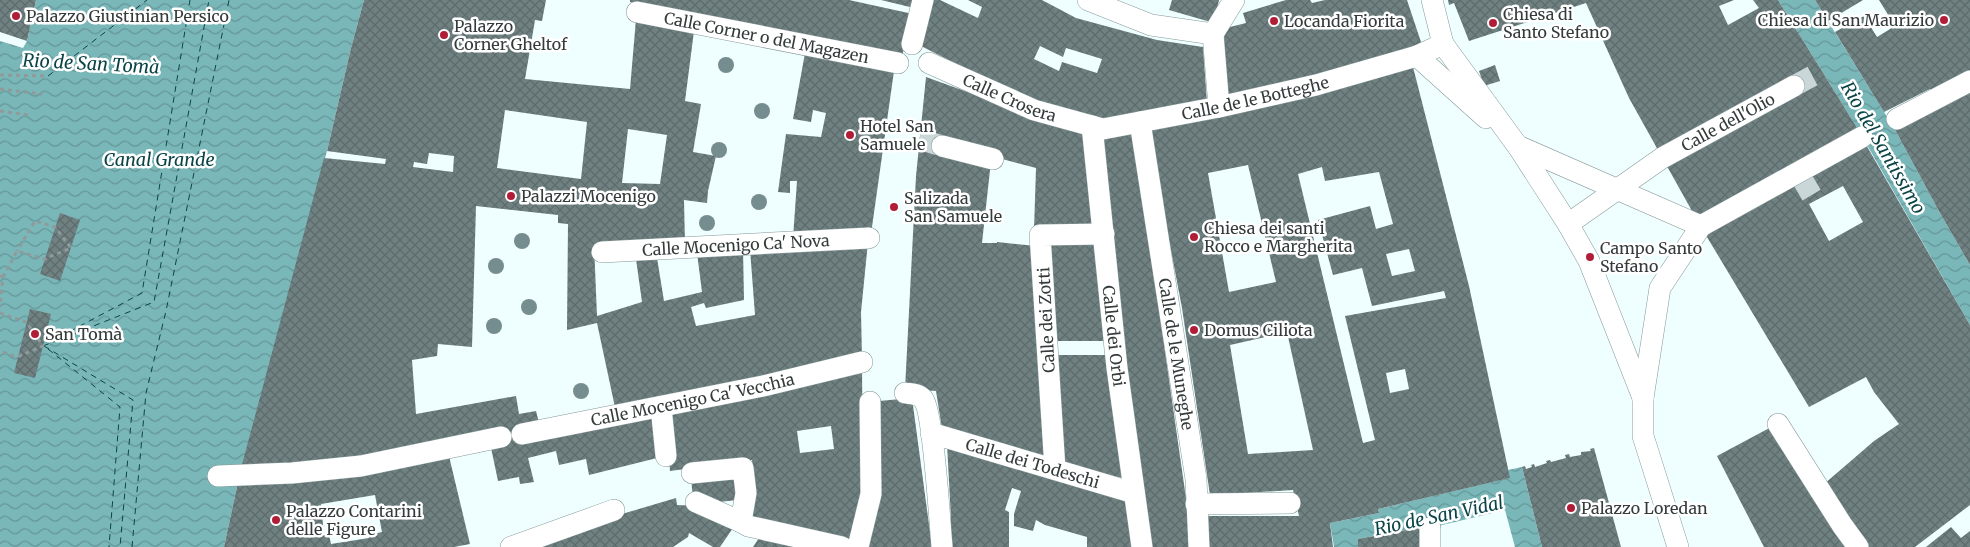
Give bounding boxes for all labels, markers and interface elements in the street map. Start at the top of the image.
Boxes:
place label: Chiesa di Santo Stefano [1503,4,1609,42]
place label: Palazzo Giustinian Persico [26,6,229,26]
street label: Calle Corner o del Magazen [662,8,871,67]
marker: Palazzo Giustinian Persico [10,10,22,22]
place label: Chiesa di San Maurizio [1758,10,1934,30]
place label: Locanda Fiorita [1284,11,1405,31]
marker: Chiesa di San Maurizio [1938,14,1950,26]
marker: Locanda Fiorita [1268,15,1280,27]
place label: Palazzo Corner Gheltof [454,16,568,54]
marker: Chiesa di Santo Stefano [1487,17,1499,29]
marker: Palazzo Corner Gheltof [438,29,450,41]
water label: Rio de San Tomà [22,48,160,79]
street label: Calle Crosera [960,69,1059,126]
street label: Calle de le Botteghe [1180,72,1331,124]
water label: Rio del Santissimo [1836,78,1931,218]
street label: Calle dell'Olio [1678,88,1778,156]
place label: Hotel San Samuele [860,116,934,154]
marker: Hotel San Samuele [844,129,856,141]
water label: Canal Grande [103,148,215,171]
place label: Palazzi Mocenigo [521,186,656,206]
place label: Salizada San Samuele [904,188,1002,226]
marker: Palazzi Mocenigo [505,190,517,202]
marker: Salizada San Samuele [888,201,900,213]
place label: Chiesa dei santi Rocco e Margherita [1204,218,1353,256]
street label: Calle Mocenigo Ca' Nova [642,230,830,260]
marker: Chiesa dei santi Rocco e Margherita [1188,231,1200,243]
place label: Campo Santo Stefano [1600,238,1702,276]
marker: Campo Santo Stefano [1584,251,1596,263]
street label: Calle dei Zotti [1033,267,1059,373]
street label: Calle de le Muneghe [1155,277,1198,431]
street label: Calle dei Orbi [1099,284,1129,388]
place label: Domus Ciliota [1204,320,1313,340]
place label: San Tomà [45,324,123,344]
marker: Domus Ciliota [1188,324,1200,336]
marker: San Tomà [29,328,41,340]
street label: Calle Mocenigo Ca' Vecchia [589,369,797,430]
street label: Calle dei Todeschi [963,434,1102,492]
water label: Rio de San Vidal [1372,491,1506,540]
place label: Palazzo Loredan [1581,498,1708,518]
place label: Palazzo Contarini delle Figure [286,501,422,539]
marker: Palazzo Loredan [1565,502,1577,514]
marker: Palazzo Contarini delle Figure [270,514,282,526]

